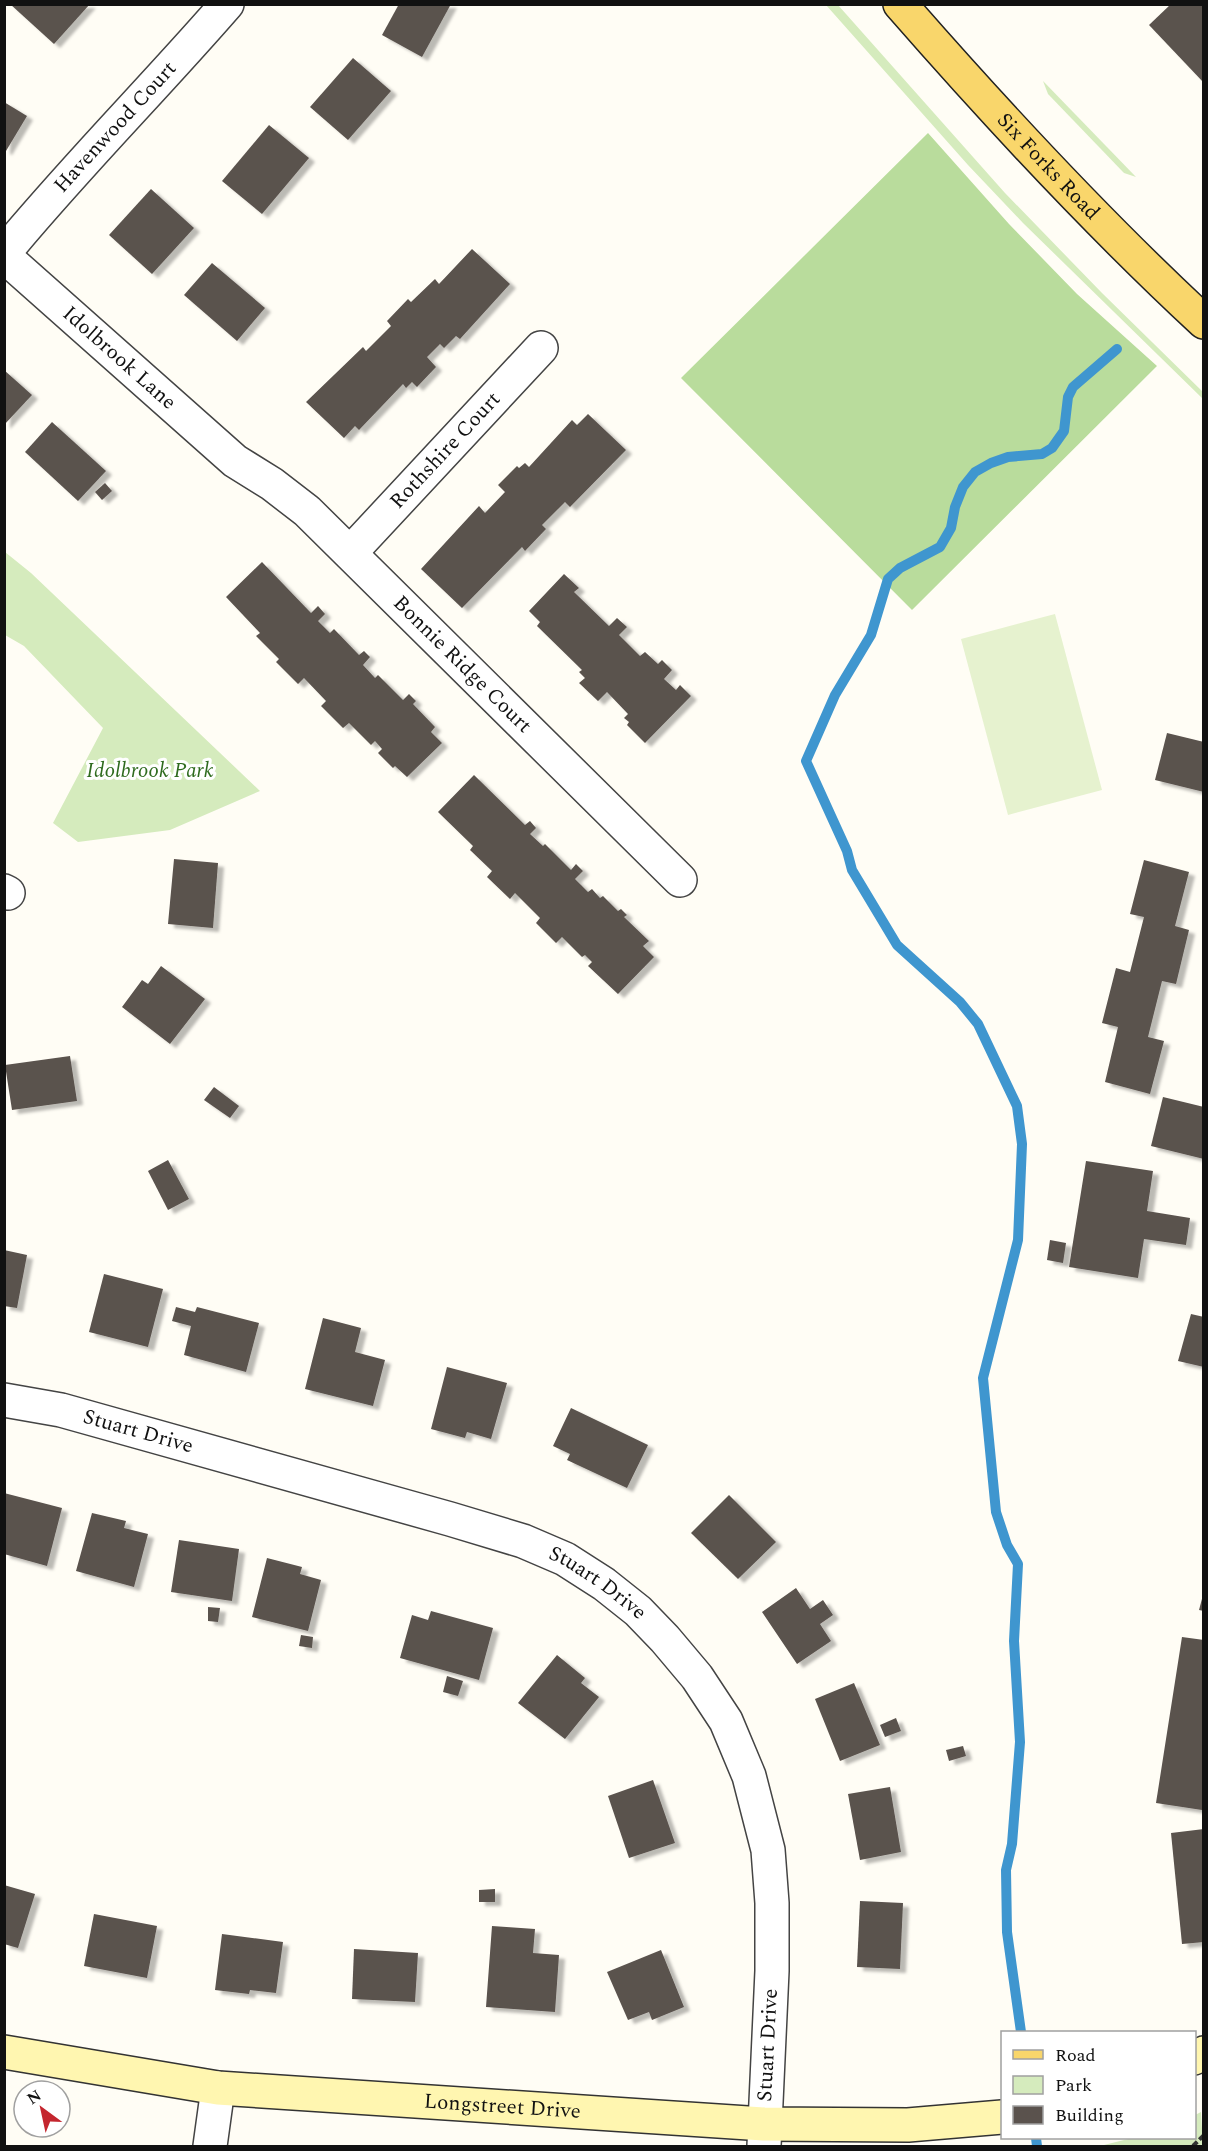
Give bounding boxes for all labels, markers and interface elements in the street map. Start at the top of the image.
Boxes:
street label: Havenwood Court [46,54,184,201]
street label: Six Forks Road [989,106,1107,228]
street label: Idolbrook Lane [55,299,183,418]
street label: Rothshire Court [382,385,508,517]
street label: Bonnie Ridge Court [385,588,539,741]
park label: Idolbrook Park [86,755,214,787]
street label: Stuart Drive [79,1401,197,1462]
street label: Stuart Drive [544,1538,654,1627]
street label: Stuart Drive [749,1988,787,2102]
legend [1001,2031,1196,2139]
text: Road [1055,2042,1096,2069]
text: Park [1055,2072,1092,2099]
north arrow [12,2079,72,2139]
text: N [22,2084,46,2111]
street label: Longstreet Drive [423,2086,582,2128]
text: Building [1055,2102,1124,2129]

